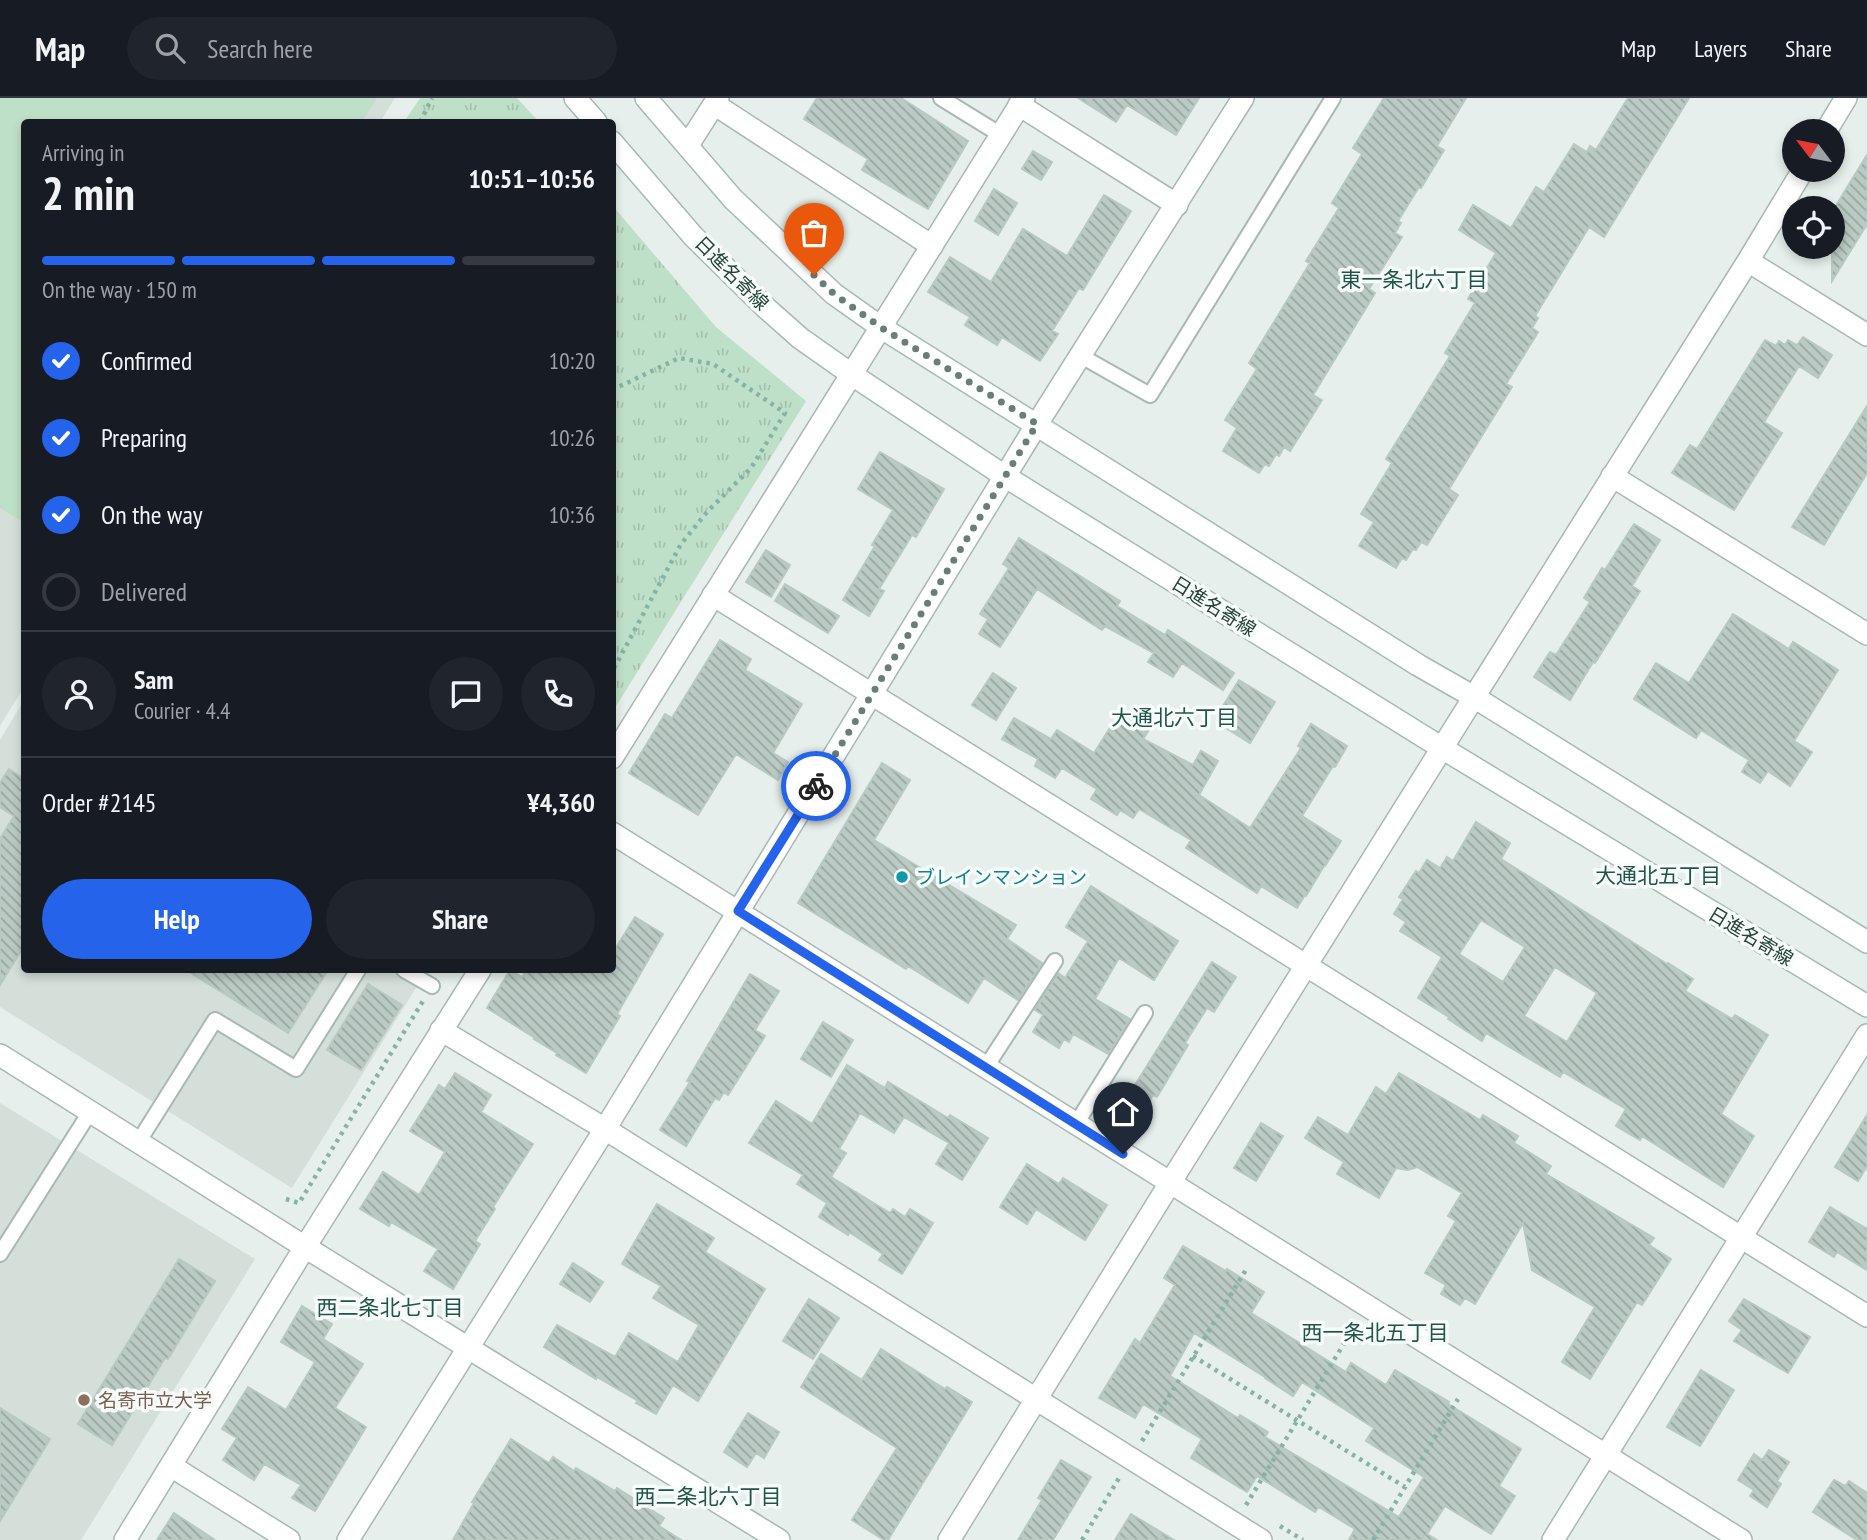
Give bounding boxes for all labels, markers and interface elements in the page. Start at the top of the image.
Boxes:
search box [127,17,617,80]
text: Map [35,27,85,70]
icon: search [151,29,189,67]
text: Search here [207,32,313,65]
text: Map [1621,33,1656,64]
text: Layers [1694,33,1747,64]
text: Share [1785,33,1832,64]
north arrow [1782,119,1844,182]
map controls [1782,119,1845,259]
text: Arriving in [42,138,124,167]
text: 10:51–10:56 [468,162,595,195]
text: 2 min [42,163,135,223]
button: locate [1782,196,1845,259]
pin [784,203,844,275]
icon: bag [795,214,833,252]
street label: 日進名寄線 [690,231,774,315]
district label: 東一条北六丁目 [1341,266,1488,293]
text: On the way · 150 m [42,275,197,304]
icon: check [42,342,80,380]
text: Confirmed [101,344,192,377]
text: 10:20 [549,346,595,375]
icon: check [42,419,80,457]
text: Preparing [101,421,187,454]
text: 10:26 [549,423,595,452]
icon: check [42,496,80,534]
text: On the way [101,498,203,531]
text: 10:36 [549,500,595,529]
street label: 日進名寄線 [1167,571,1261,641]
text: Delivered [101,575,187,608]
button: person [42,657,116,731]
button: chat [429,657,503,731]
button: phone [521,657,595,731]
text: Sam [134,663,173,696]
text: Courier · 4.4 [134,696,230,725]
district label: 大通北六丁目 [1111,704,1237,731]
courier [781,751,851,821]
icon: bike [797,767,835,805]
text: Order #2145 [42,786,157,819]
text: ¥4,360 [527,786,595,819]
district label: 大通北五丁目 [1595,862,1721,889]
place label: ブレインマンション [916,865,1087,889]
marker: ブレインマンション [894,869,910,885]
button: Help [42,879,312,959]
button: Share [326,879,595,959]
street label: 日進名寄線 [1704,901,1798,971]
pin [1093,1082,1153,1154]
icon: home [1104,1093,1142,1131]
district label: 西二条北七丁目 [317,1294,464,1321]
district label: 西一条北五丁目 [1302,1319,1449,1346]
place label: 名寄市立大学 [98,1388,212,1412]
marker: 名寄市立大学 [76,1392,92,1408]
district label: 西二条北六丁目 [635,1483,782,1510]

